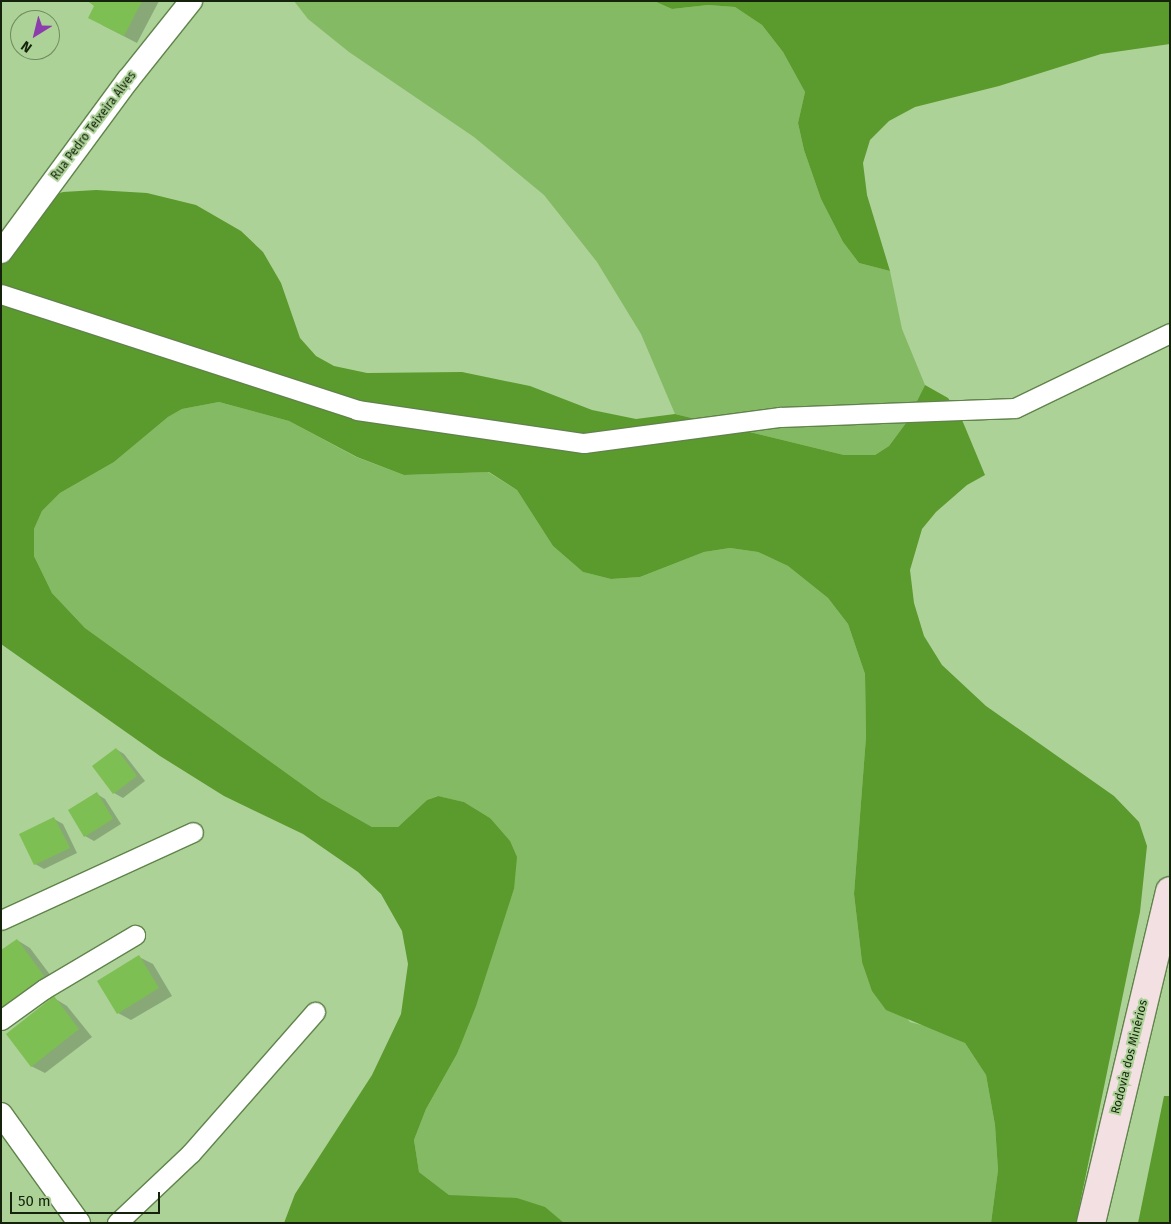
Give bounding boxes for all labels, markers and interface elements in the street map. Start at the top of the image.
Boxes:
north arrow [10,10,60,60]
text: N [18,37,35,56]
street label: Rua Pedro Teixeira Alves [49,69,139,183]
street label: Rodovia dos Minérios [1109,998,1151,1116]
scale bar [12,1182,162,1214]
text: 50 m [18,1192,51,1210]

